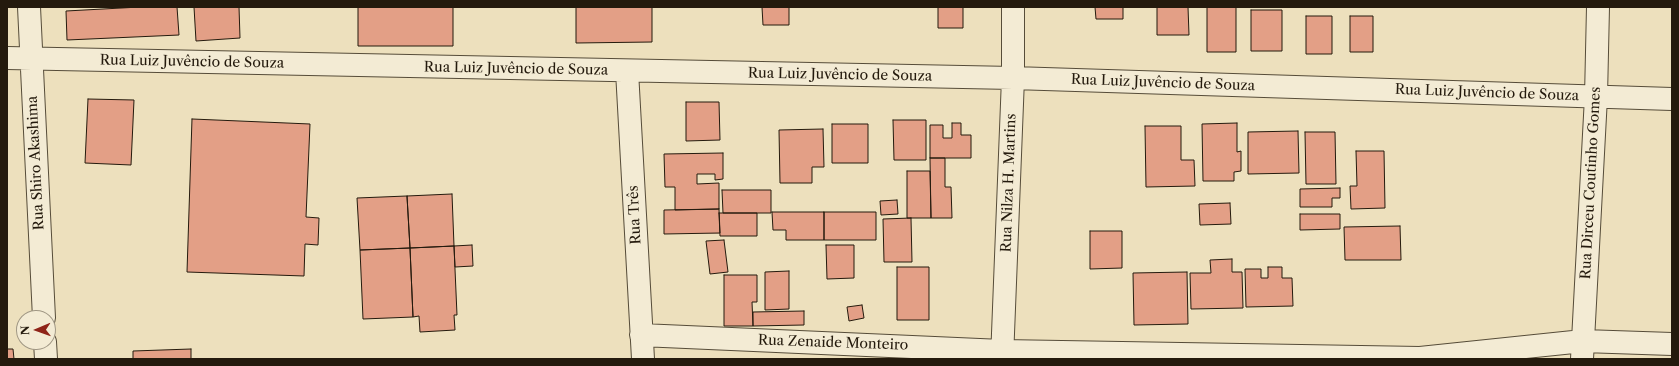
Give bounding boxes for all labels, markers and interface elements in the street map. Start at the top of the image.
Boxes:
street label: Rua Luiz Juvêncio de Souza [100,52,284,72]
street label: Rua Luiz Juvêncio de Souza [424,59,608,79]
street label: Rua Luiz Juvêncio de Souza [748,65,932,85]
street label: Rua Luiz Juvêncio de Souza [1071,71,1255,95]
street label: Rua Luiz Juvêncio de Souza [1395,81,1579,105]
street label: Rua Dirceu Coutinho Gomes [1578,86,1604,280]
street label: Rua Shiro Akashima [24,95,48,231]
street label: Rua Nilza H. Martins [998,113,1020,253]
street label: Rua Três [625,185,645,245]
north arrow [16,310,56,350]
text: N [18,325,32,335]
street label: Rua Zenaide Monteiro [758,332,908,354]

